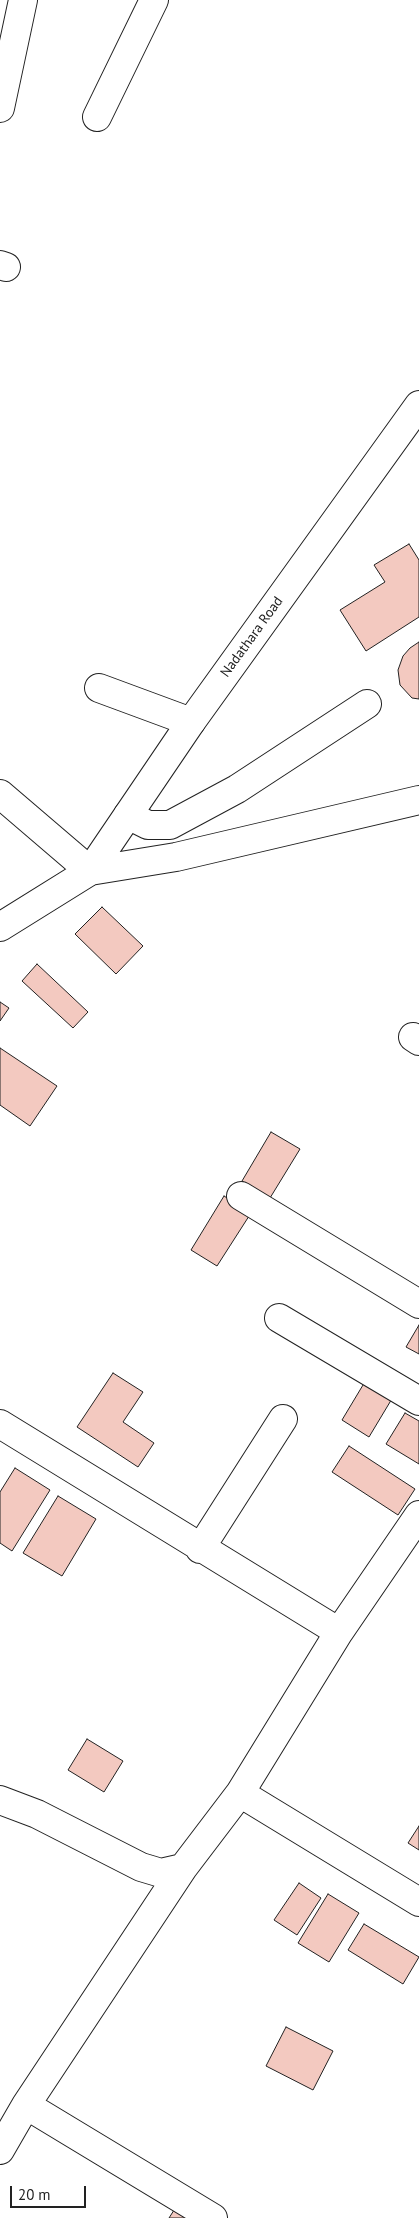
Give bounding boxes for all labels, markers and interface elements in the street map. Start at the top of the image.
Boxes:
street label: Nadathara Road [217,594,287,680]
scale bar [12,2176,89,2208]
text: 20 m [18,2185,51,2204]

